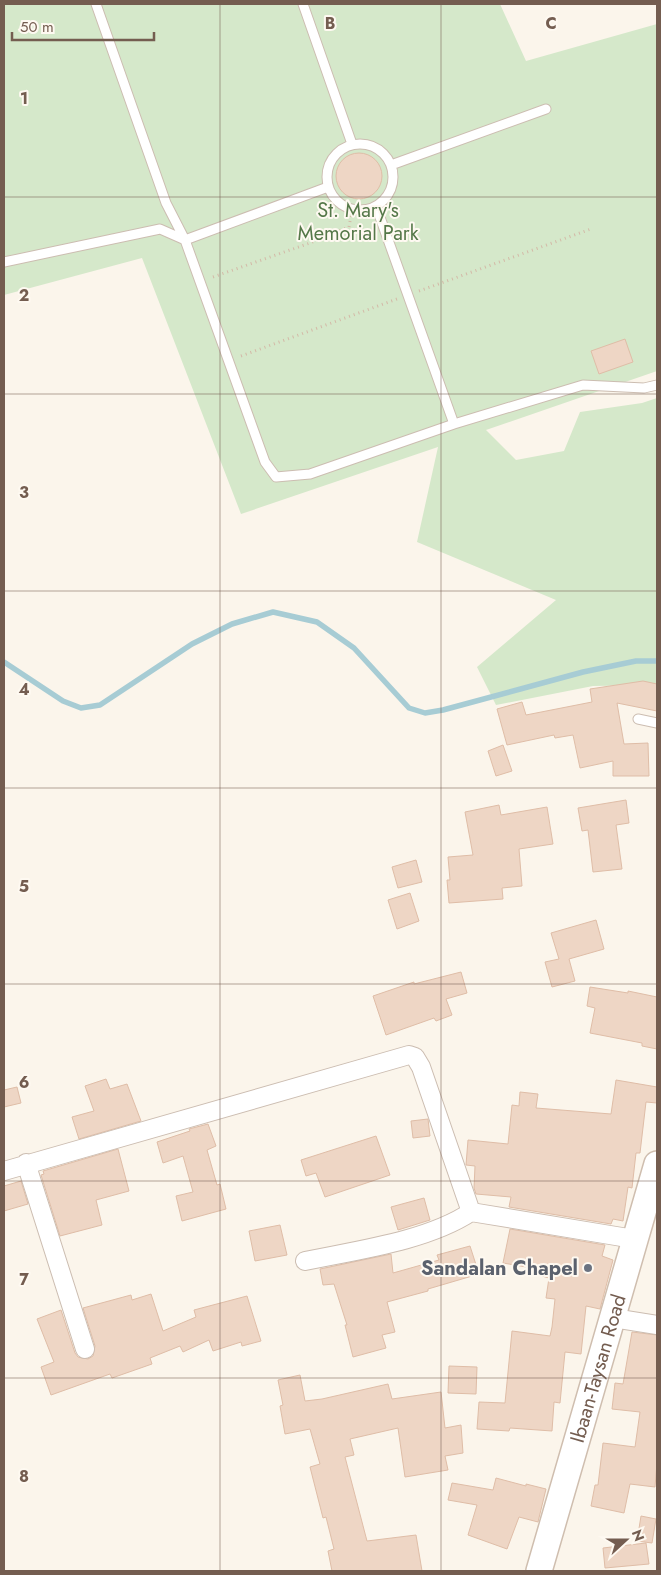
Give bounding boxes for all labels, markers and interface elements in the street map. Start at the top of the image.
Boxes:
scale bar [12,10,155,42]
text: B [325,12,335,35]
text: C [545,12,557,35]
text: 50 m [20,16,54,38]
text: 1 [20,87,28,110]
park label: St. Mary's Memorial Park [298,196,419,248]
text: 2 [19,284,29,307]
text: 3 [19,481,29,504]
text: 4 [18,678,30,701]
text: 5 [19,875,29,898]
text: 6 [19,1071,29,1094]
place label: Sandalan Chapel [421,1254,578,1283]
marker: Sandalan Chapel [582,1262,594,1274]
text: 7 [19,1268,29,1291]
street label: Ibaan-Taysan Road [563,1291,634,1446]
text: 8 [19,1465,29,1488]
north arrow [601,1515,651,1565]
text: N [627,1527,649,1544]

